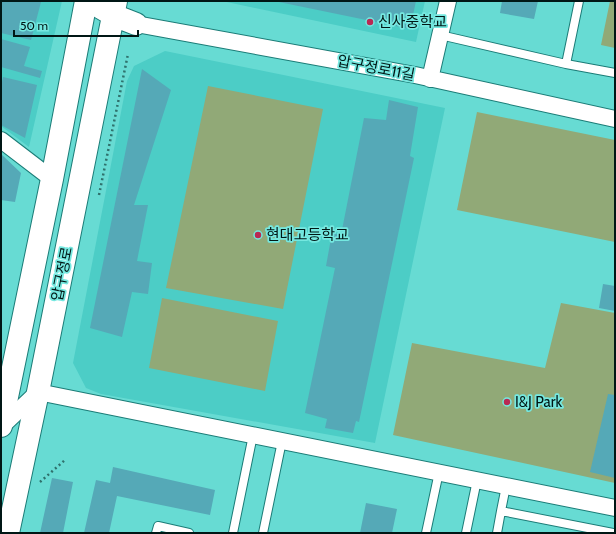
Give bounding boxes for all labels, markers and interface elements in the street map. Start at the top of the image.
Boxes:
scale bar [14,12,138,38]
place label: 신사중학교 [378,13,447,31]
marker: 신사중학교 [365,17,375,27]
text: 50 m [20,18,48,33]
street label: 압구정로11길 [336,52,416,84]
place label: 현대고등학교 [266,226,349,244]
marker: 현대고등학교 [253,230,263,240]
street label: 압구정로 [48,245,76,303]
place label: I&J Park [515,393,562,411]
marker: I&J Park [502,397,512,407]

